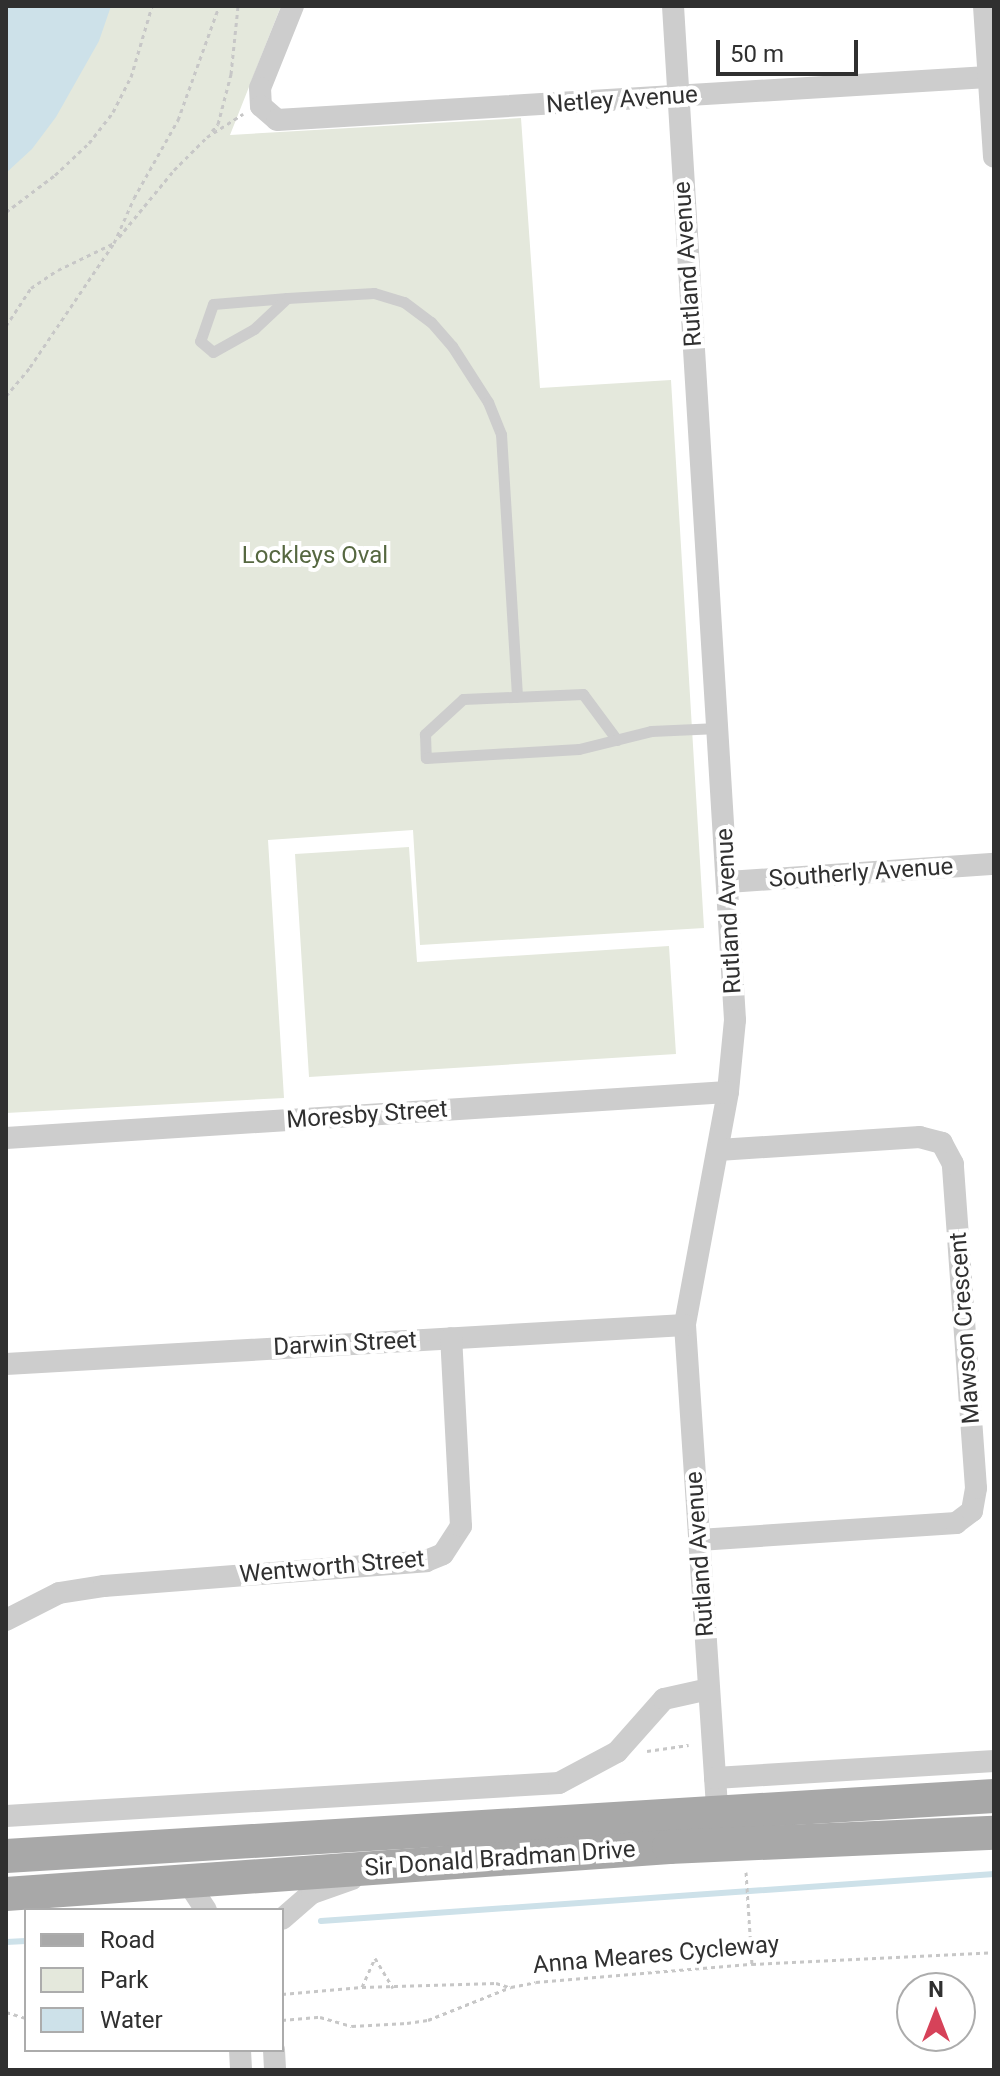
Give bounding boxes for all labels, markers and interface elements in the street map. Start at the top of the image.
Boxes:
scale bar [720,24,862,74]
text: 50 m [730,40,784,68]
street label: Netley Avenue [545,80,699,120]
street label: Rutland Avenue [668,180,708,348]
park label: Lockleys Oval [242,542,388,570]
street label: Rutland Avenue [710,827,748,995]
street label: Southerly Avenue [768,852,954,894]
street label: Moresby Street [285,1095,449,1135]
street label: Mawson Crescent [944,1231,986,1425]
street label: Darwin Street [273,1326,417,1362]
street label: Rutland Avenue [680,1470,720,1638]
street label: Wentworth Street [238,1545,426,1589]
street label: Sir Donald Bradman Drive [363,1835,637,1883]
legend [24,1908,284,2052]
text: Road [100,1926,155,1954]
street label: Anna Meares Cycleway [532,1930,780,1980]
text: Park [100,1966,148,1994]
north arrow [896,1972,976,2052]
text: N [928,1977,944,2002]
text: Water [100,2006,163,2034]

